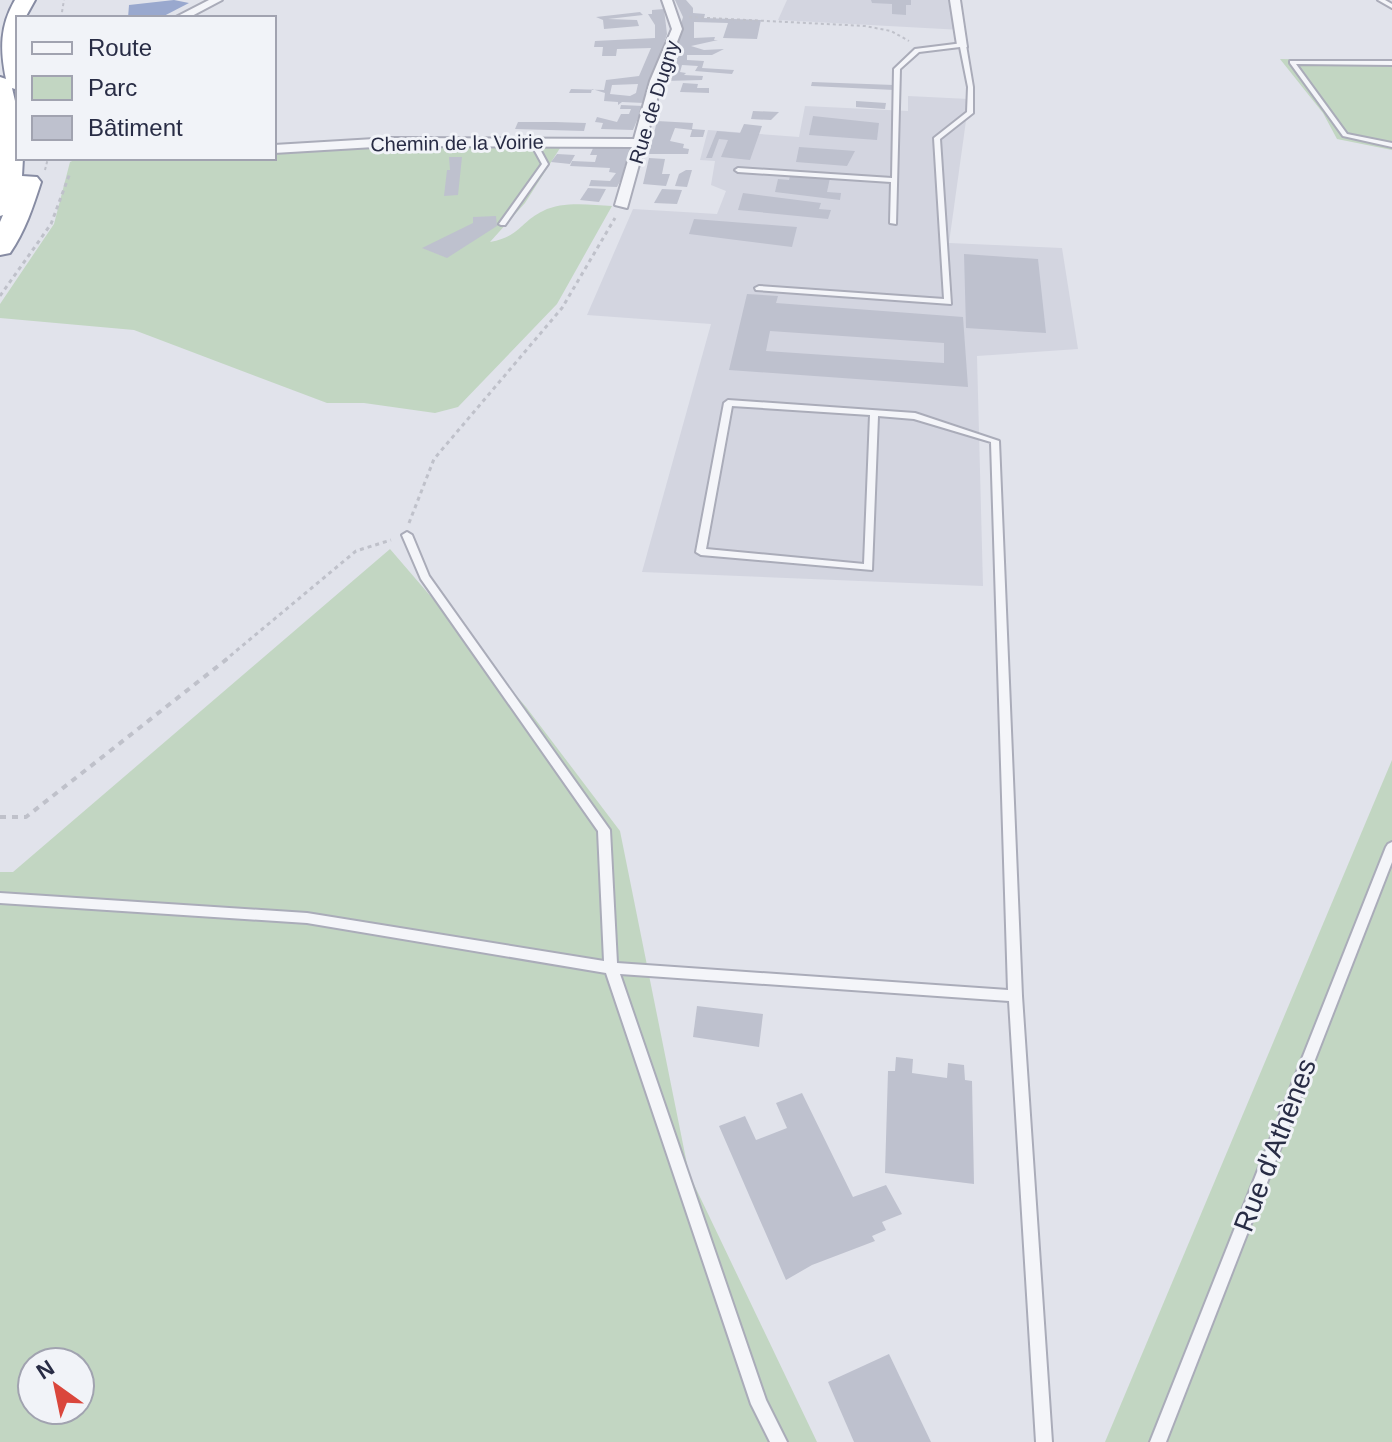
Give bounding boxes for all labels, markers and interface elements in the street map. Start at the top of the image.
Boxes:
legend [16,16,276,160]
text: Route [88,34,152,61]
street label: Rue de Dugny [625,38,683,166]
text: Parc [88,74,137,101]
text: Bâtiment [88,114,183,141]
street label: Chemin de la Voirie [370,130,544,156]
street label: Rue d'Athènes [1228,1054,1322,1236]
north arrow [16,1346,96,1426]
text: N [32,1355,59,1384]

